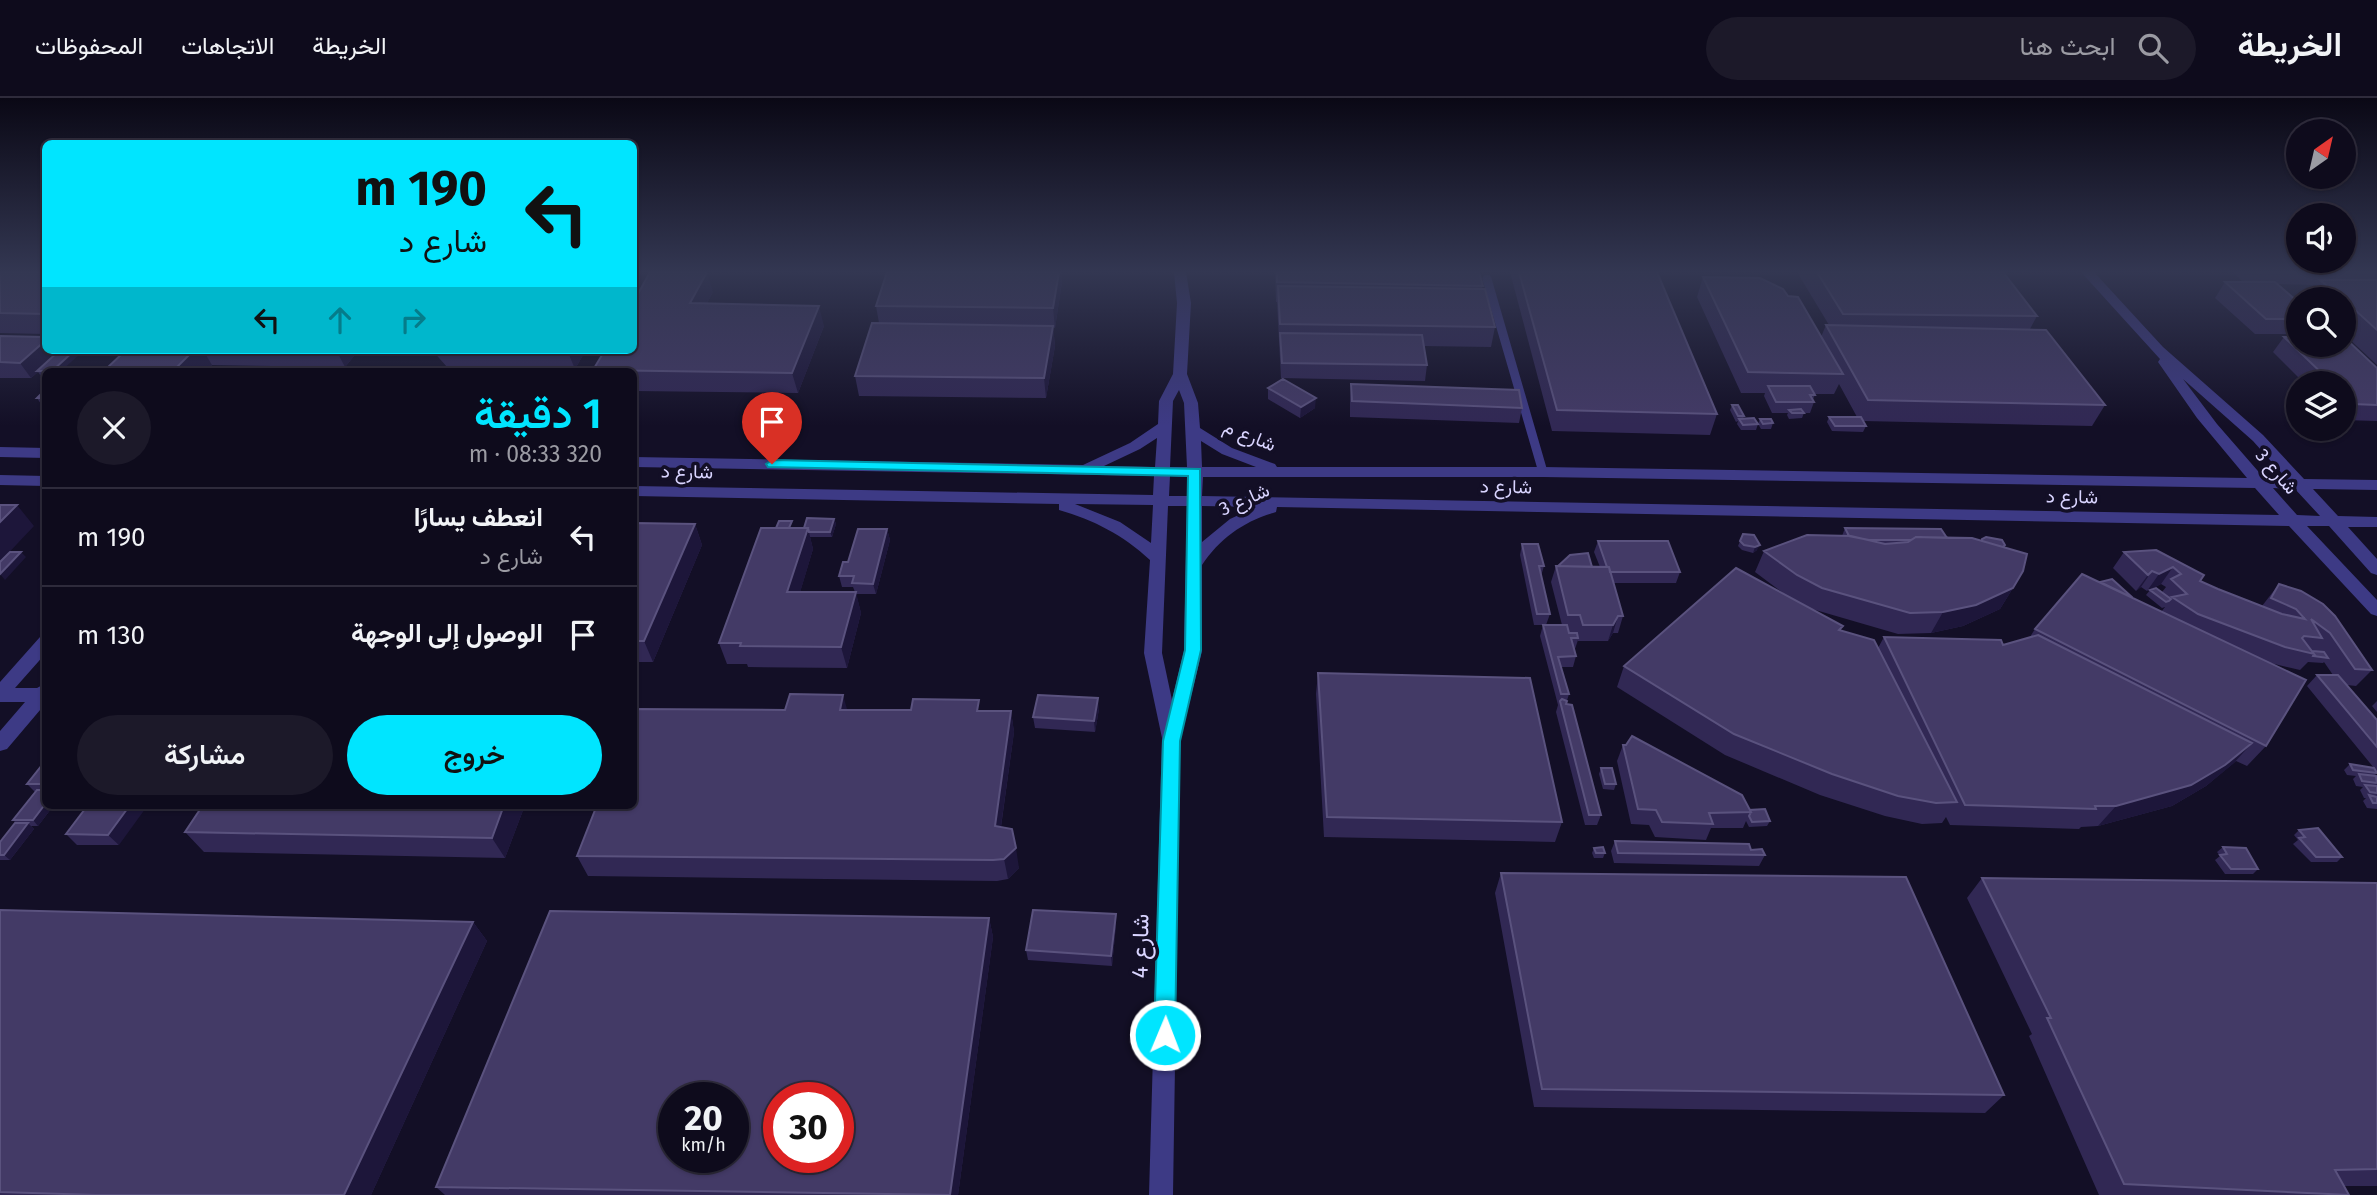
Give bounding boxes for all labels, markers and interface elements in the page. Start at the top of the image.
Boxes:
search box [1706,17,2196,80]
text: الخريطة [2238,25,2342,65]
icon: search [2134,29,2172,67]
text: ابحث هنا [2019,31,2116,62]
text: المحفوظات [35,32,143,60]
text: الاتجاهات [181,32,274,60]
text: الخريطة [312,32,387,60]
north arrow [2286,119,2356,189]
map controls [2286,119,2356,441]
text: 190 m [355,159,487,218]
icon: left [511,168,602,259]
button: sound [2286,203,2356,273]
text: شارع د [399,222,487,260]
button: search [2286,287,2356,357]
icon: left [248,301,286,339]
icon: ahead [321,301,359,339]
icon: right [394,301,432,339]
button: layers [2286,371,2356,441]
text: 1 دقيقة [474,389,602,439]
button: close [77,391,151,465]
pin [742,392,802,464]
icon: arrive [753,403,791,441]
street label: شارع م [1220,415,1279,457]
text: 320 m · 08:33 [469,440,602,468]
street label: شارع 3 [2250,444,2303,499]
street label: شارع د [661,460,713,484]
street label: شارع د [1480,475,1532,499]
street label: شارع 3 [1215,478,1273,522]
street label: شارع د [2046,485,2098,509]
text: انعطف يسارًا [414,502,543,533]
icon: left [564,518,602,556]
text: 190 m [77,522,146,553]
text: شارع د [480,542,543,570]
icon: arrive [564,616,602,654]
text: الوصول إلى الوجهة [351,618,543,649]
text: 130 m [77,620,145,651]
button: مشاركة [77,715,333,795]
button: خروج [347,715,602,795]
street label: شارع 4 [1125,913,1157,979]
position arrow [1128,998,1202,1072]
speed limit sign: 30 [763,1082,854,1173]
text: 20 [684,1097,723,1139]
text: km/h [681,1134,726,1156]

